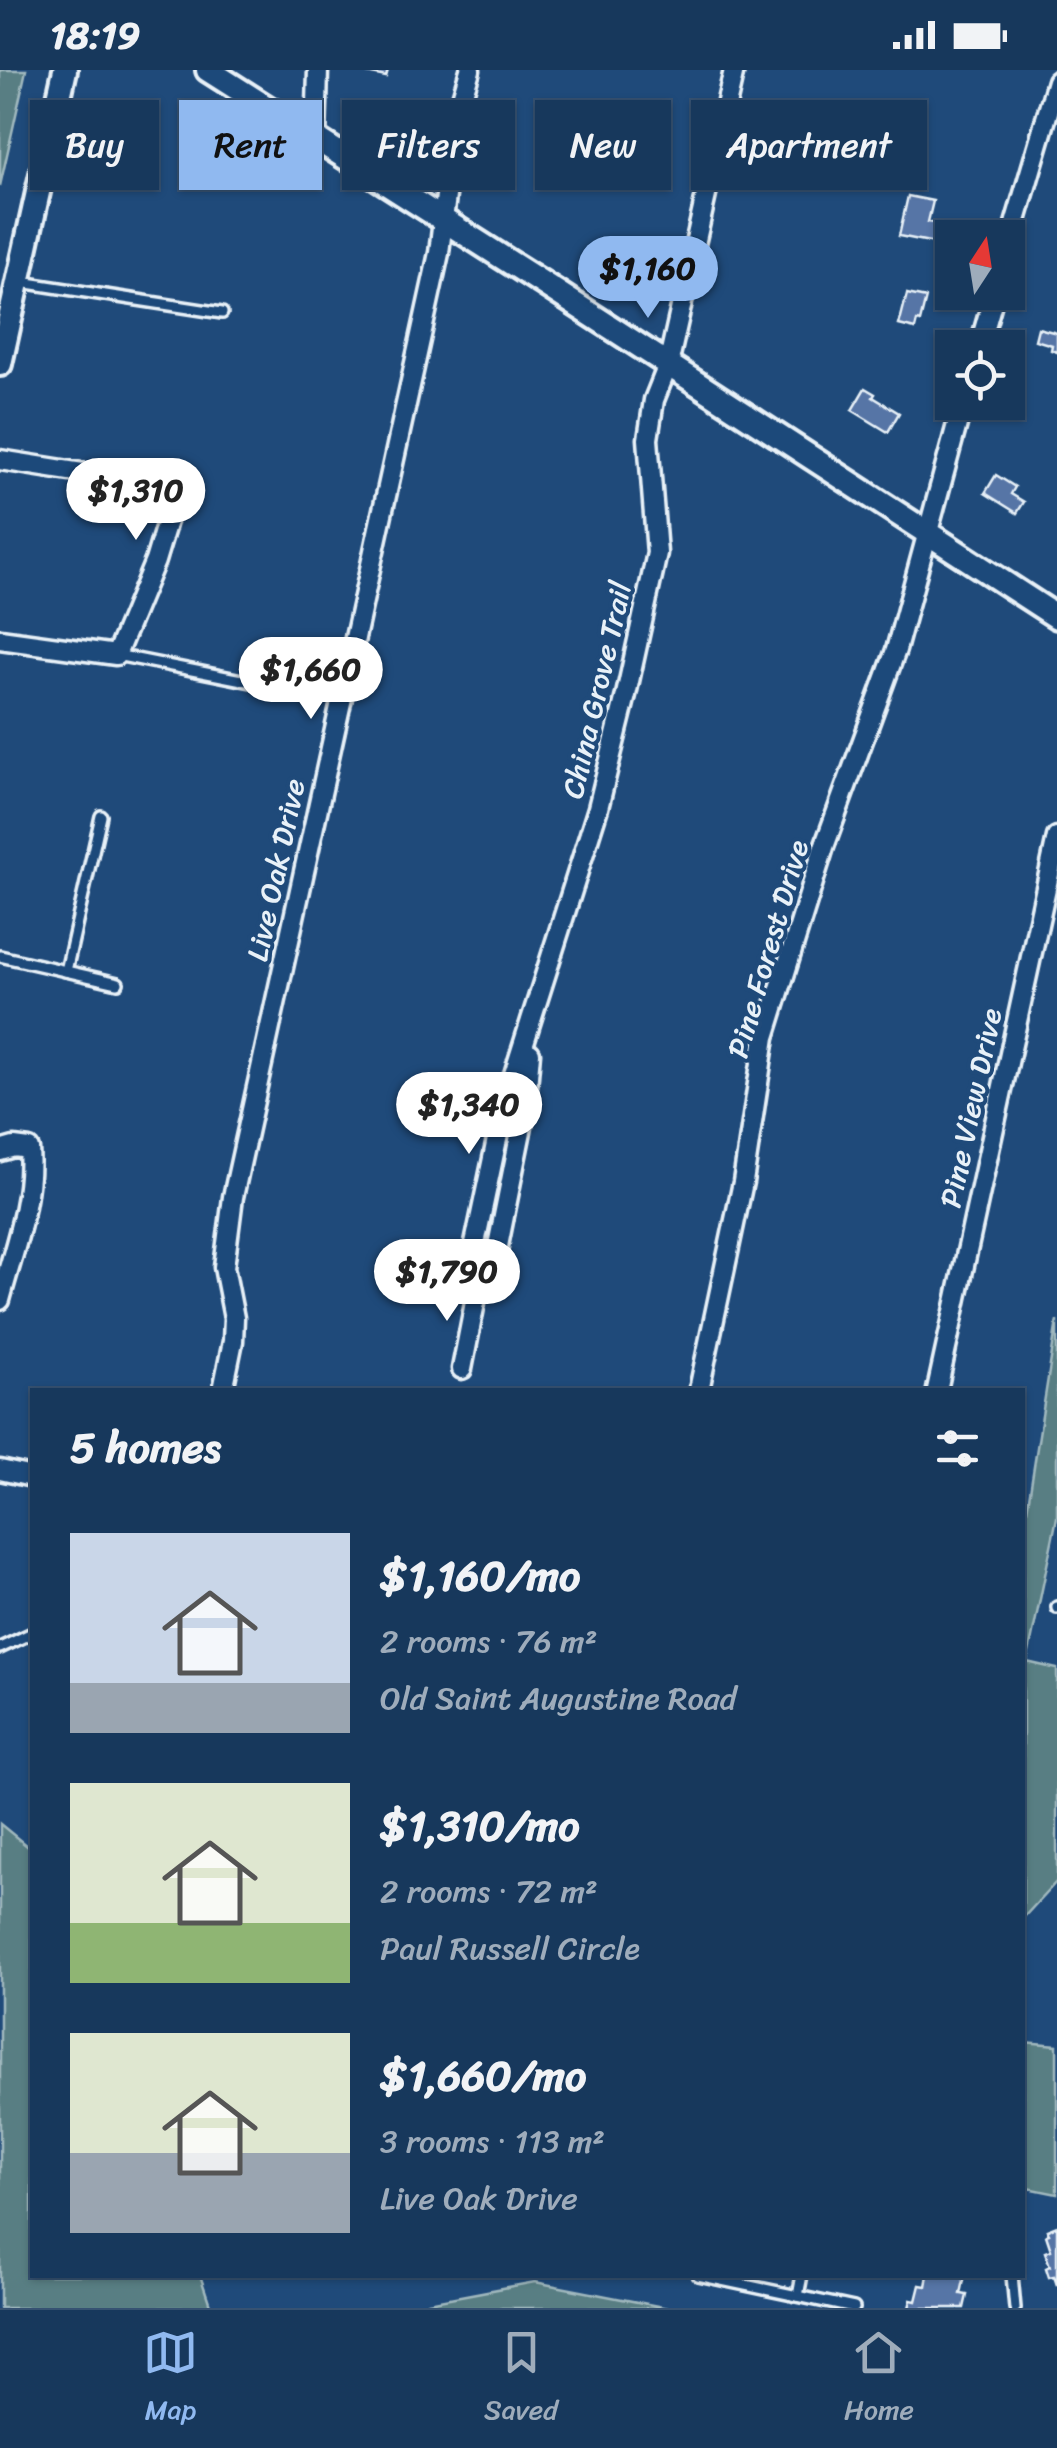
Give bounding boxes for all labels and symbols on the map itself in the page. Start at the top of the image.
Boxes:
north arrow [935,220,1025,310]
pin: $1,160 [567,236,729,321]
pin: $1,310 [55,458,217,543]
street label: China Grove Trail [546,576,648,804]
pin: $1,660 [230,637,392,722]
street label: Live Oak Drive [230,774,322,966]
street label: Pine Forest Drive [711,833,825,1065]
street label: Pine View Drive [923,1003,1019,1213]
pin: $1,340 [388,1072,550,1157]
pin: $1,790 [366,1239,528,1324]

